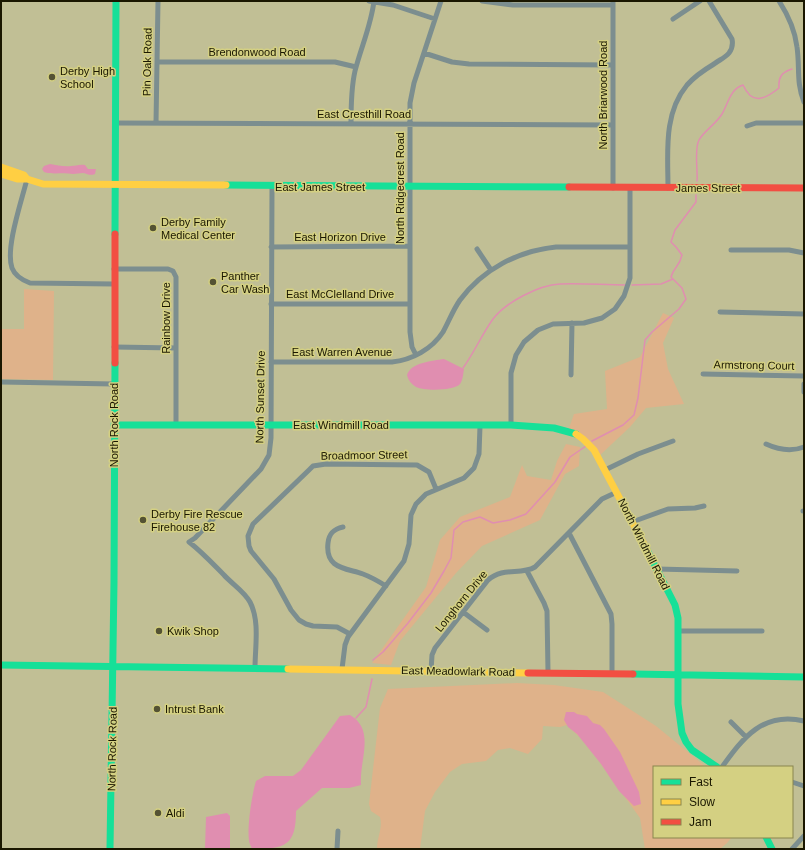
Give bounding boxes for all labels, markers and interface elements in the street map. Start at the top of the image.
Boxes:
street label: Pin Oak Road [140,28,154,96]
street label: North Briarwood Road [597,41,609,149]
street label: Brendonwood Road [208,46,306,58]
place label: Derby High School [60,65,115,90]
marker: Derby High School [47,72,57,82]
street label: East Cresthill Road [317,108,411,120]
street label: North Ridgecrest Road [394,132,406,244]
street label: East James Street [275,181,365,193]
street label: James Street [676,182,740,194]
place label: Derby Family Medical Center [161,216,235,241]
marker: Derby Family Medical Center [148,223,158,233]
street label: East Horizon Drive [294,231,386,243]
place label: Panther Car Wash [221,270,270,295]
marker: Panther Car Wash [208,277,218,287]
street label: Rainbow Drive [160,282,172,354]
street label: East McClelland Drive [286,288,394,300]
street label: East Warren Avenue [292,346,392,358]
street label: North Sunset Drive [253,350,267,444]
street label: Armstrong Court [714,358,794,372]
street label: North Rock Road [108,383,120,467]
street label: East Windmill Road [293,419,389,431]
street label: Broadmoor Street [320,448,408,462]
street label: North Windmill Road [616,496,672,592]
place label: Derby Fire Rescue Firehouse 82 [151,508,243,533]
marker: Derby Fire Rescue Firehouse 82 [138,515,148,525]
street label: Longhorn Drive [433,568,489,634]
place label: Kwik Shop [167,625,219,637]
marker: Kwik Shop [154,626,164,636]
street label: East Meadowlark Road [401,664,515,678]
place label: Intrust Bank [165,703,224,715]
marker: Intrust Bank [152,704,162,714]
street label: North Rock Road [105,707,119,791]
legend [653,766,793,838]
text: Fast [689,775,713,789]
text: Slow [689,795,715,809]
place label: Aldi [166,807,184,819]
marker: Aldi [153,808,163,818]
text: Jam [689,815,712,829]

